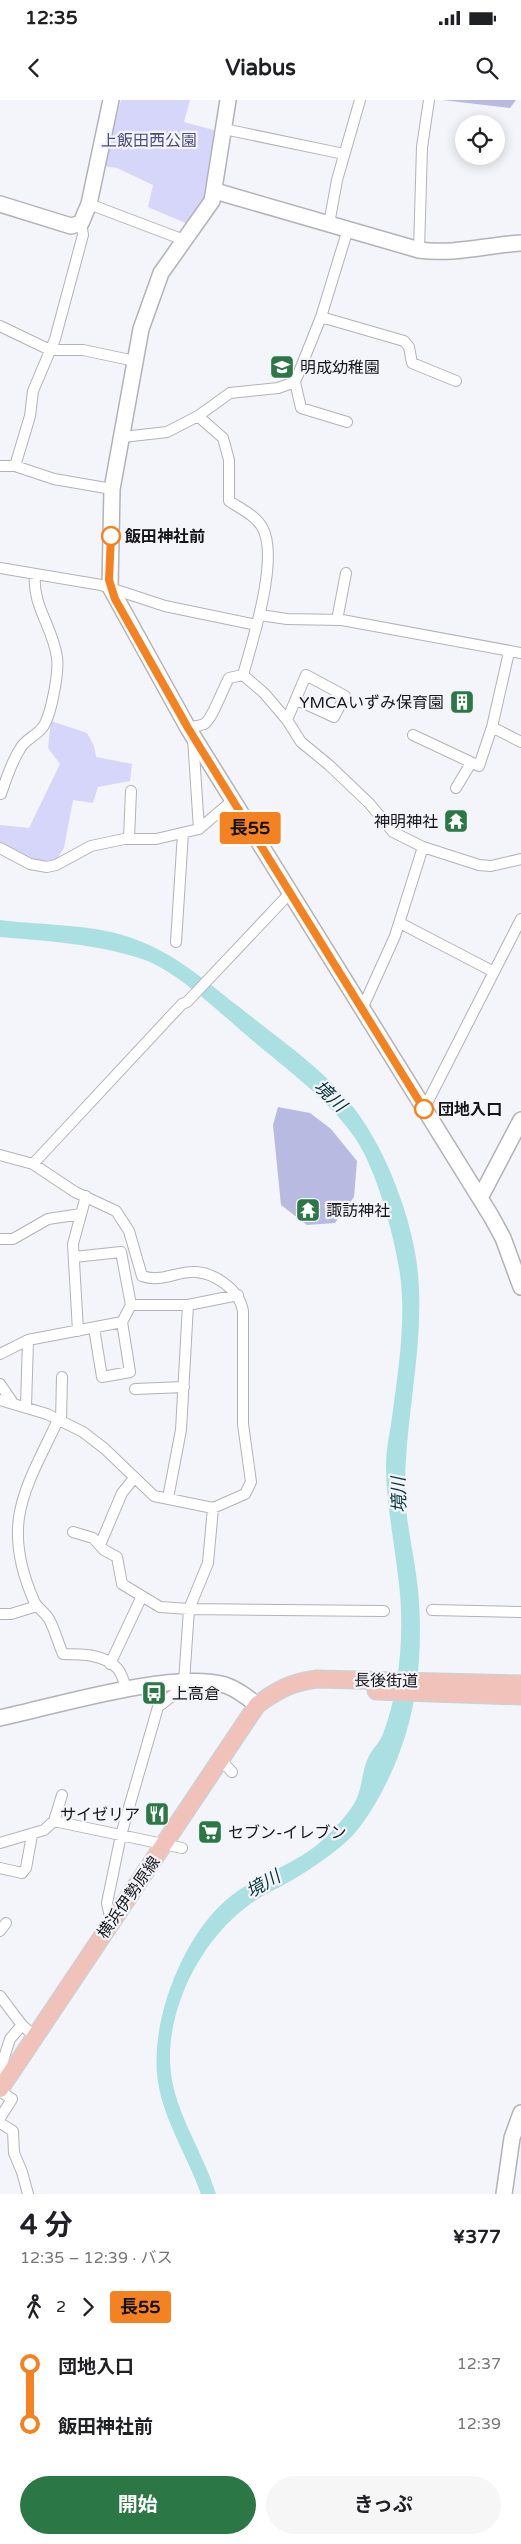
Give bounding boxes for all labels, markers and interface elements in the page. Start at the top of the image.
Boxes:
text: 12:35 [25,7,78,29]
icon: back [20,54,48,82]
icon: search [473,54,501,82]
text: Viabus [225,55,296,81]
map controls [455,115,505,165]
button: locate [455,115,505,165]
park label: 上飯田西公園 [101,131,197,151]
school or university icon: 明成幼稚園 [269,354,295,380]
place label: 明成幼稚園 [300,358,380,378]
marker: 飯田神社前 [101,526,121,546]
place label: 飯田神社前 [124,527,205,547]
building icon: YMCAいずみ保育園 [449,689,475,715]
place label: YMCAいずみ保育園 [299,693,444,713]
temple icon: 神明神社 [443,808,469,834]
line badge: 長55 [221,812,279,844]
place label: 神明神社 [374,812,438,832]
text: 長55 [230,817,270,839]
water label: 境川 [309,1076,352,1118]
marker: 団地入口 [414,1099,434,1119]
place label: 団地入口 [438,1100,502,1120]
temple icon: 諏訪神社 [295,1197,321,1223]
place label: 諏訪神社 [326,1201,390,1221]
water label: 境川 [387,1475,411,1513]
street label: 長後街道 [354,1670,418,1692]
bus stop icon: 上高倉 [141,1680,167,1706]
place label: 上高倉 [172,1684,220,1704]
restaurant icon: サイゼリア [144,1801,170,1827]
place label: サイゼリア [60,1805,140,1825]
supermarket icon: セブン-イレブン [197,1819,223,1845]
place label: セブン-イレブン [228,1823,347,1843]
street label: 横浜伊勢原線 [93,1853,165,1943]
water label: 境川 [242,1864,286,1903]
text: 4 分 [20,2208,73,2242]
text: ¥377 [453,2226,501,2248]
text: 12:35 – 12:39 · バス [20,2248,172,2268]
icon: walk [20,2293,48,2321]
icon: forward [74,2293,102,2321]
text: 長55 [120,2296,161,2318]
text: 2 [56,2297,66,2317]
text: 12:37 [457,2354,501,2374]
text: 団地入口 [58,2356,134,2378]
text: 12:39 [457,2414,501,2434]
text: 飯田神社前 [58,2416,153,2438]
button: 開始 [20,2476,256,2534]
button: きっぷ [266,2476,501,2534]

